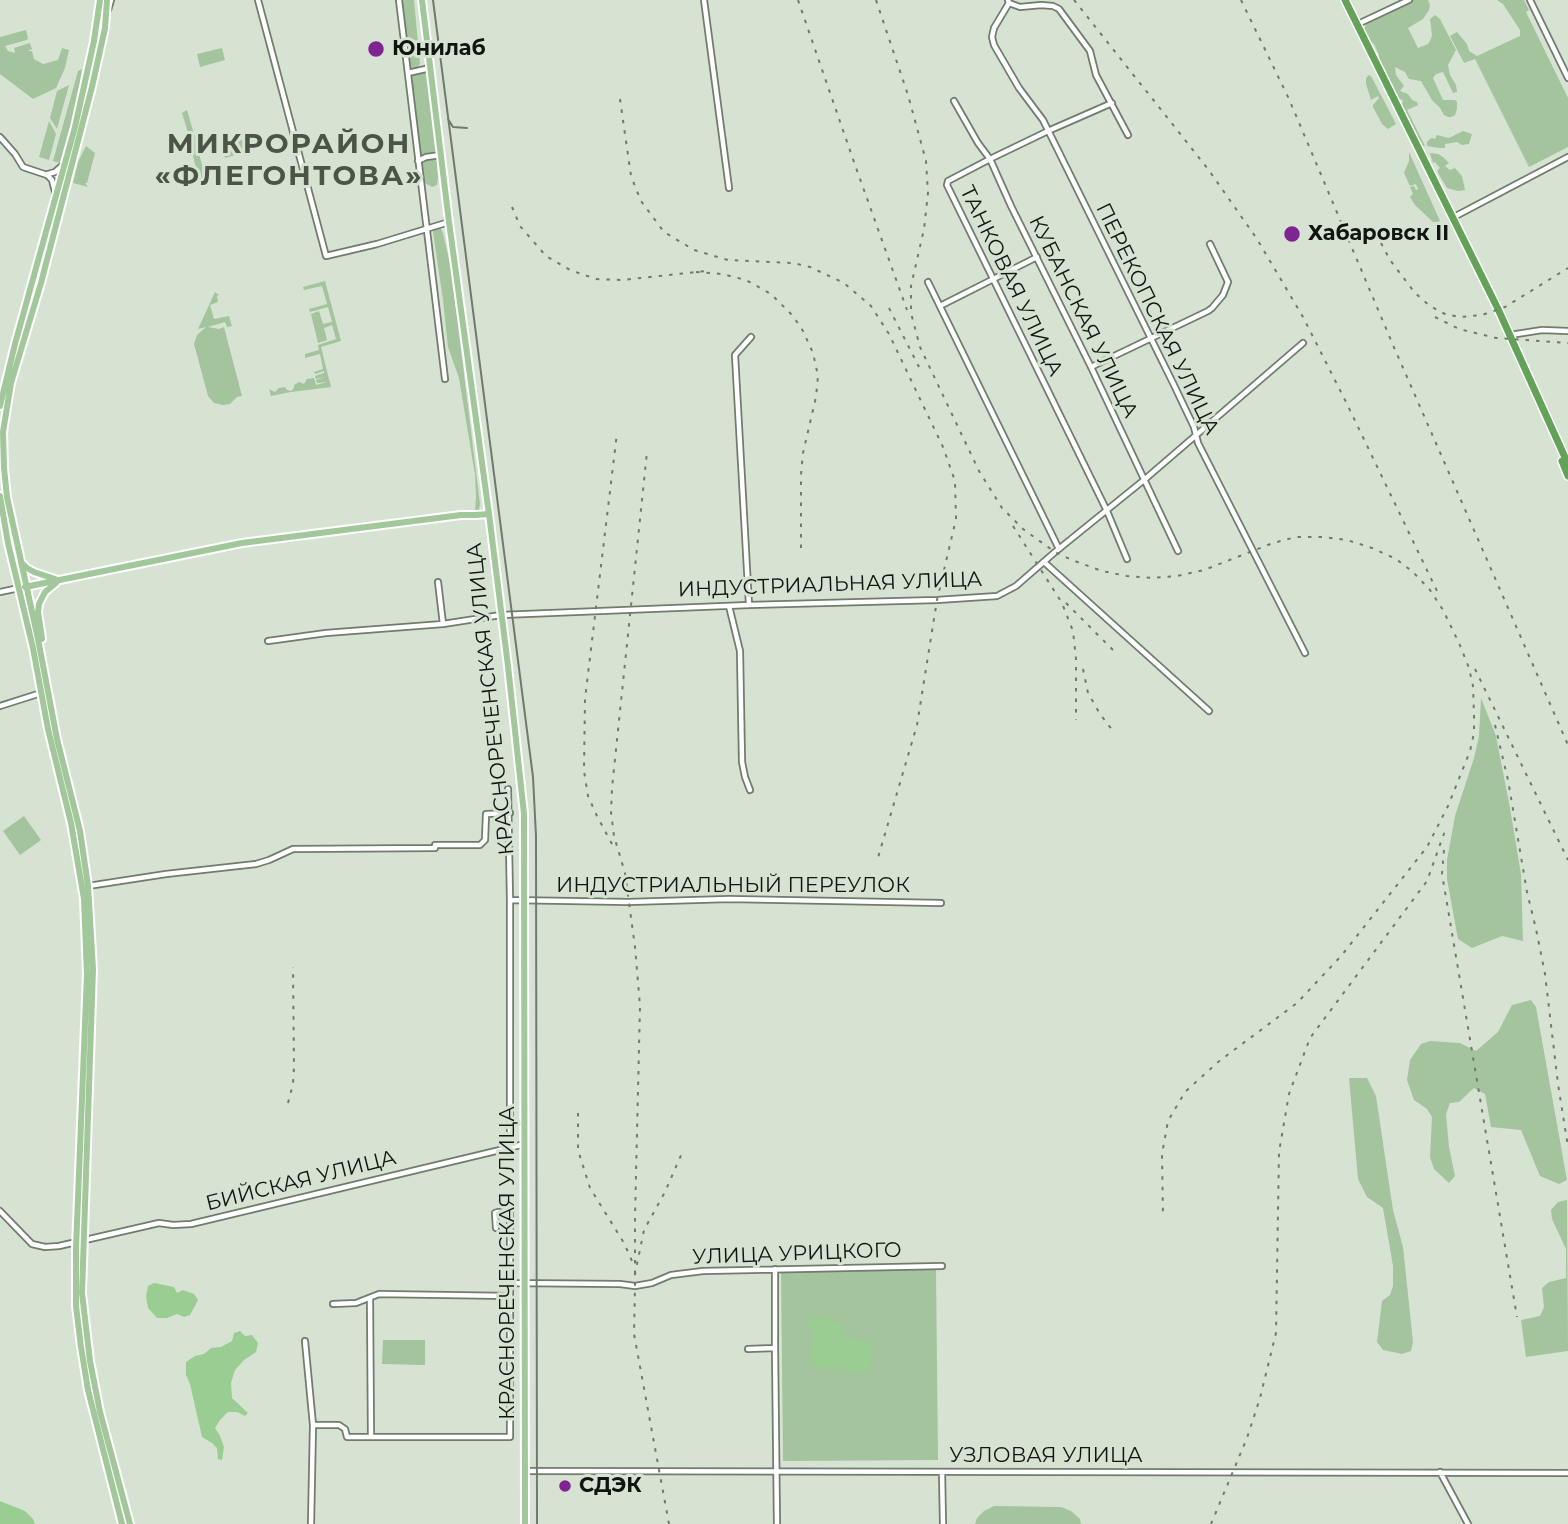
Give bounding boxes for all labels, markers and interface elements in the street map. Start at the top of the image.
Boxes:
place label: Юнилаб [392,36,486,62]
marker: Юнилаб [366,39,386,59]
district label: МИКРОРАЙОН «ФЛЕГОНТОВА» [156,128,422,194]
street label: ТАНКОВАЯ УЛИЦА [954,182,1068,380]
street label: ПЕРЕКОПСКАЯ УЛИЦА [1090,199,1224,439]
street label: КУБАНСКАЯ УЛИЦА [1023,212,1143,422]
place label: Хабаровск II [1308,221,1449,247]
marker: Хабаровск II [1282,224,1302,244]
street label: КРАСНОРЕЧЕНСКАЯ УЛИЦА [462,542,520,856]
street label: ИНДУСТРИАЛЬНАЯ УЛИЦА [677,567,983,603]
street label: ИНДУСТРИАЛЬНЫЙ ПЕРЕУЛОК [556,873,910,899]
street label: КРАСНОРЕЧЕНСКАЯ УЛИЦА [495,1106,521,1420]
street label: БИЙСКАЯ УЛИЦА [203,1145,399,1217]
street label: УЛИЦА УРИЦКОГО [692,1238,902,1270]
street label: УЗЛОВАЯ УЛИЦА [949,1443,1143,1469]
place label: СДЭК [579,1473,642,1499]
marker: СДЭК [557,1478,573,1494]

